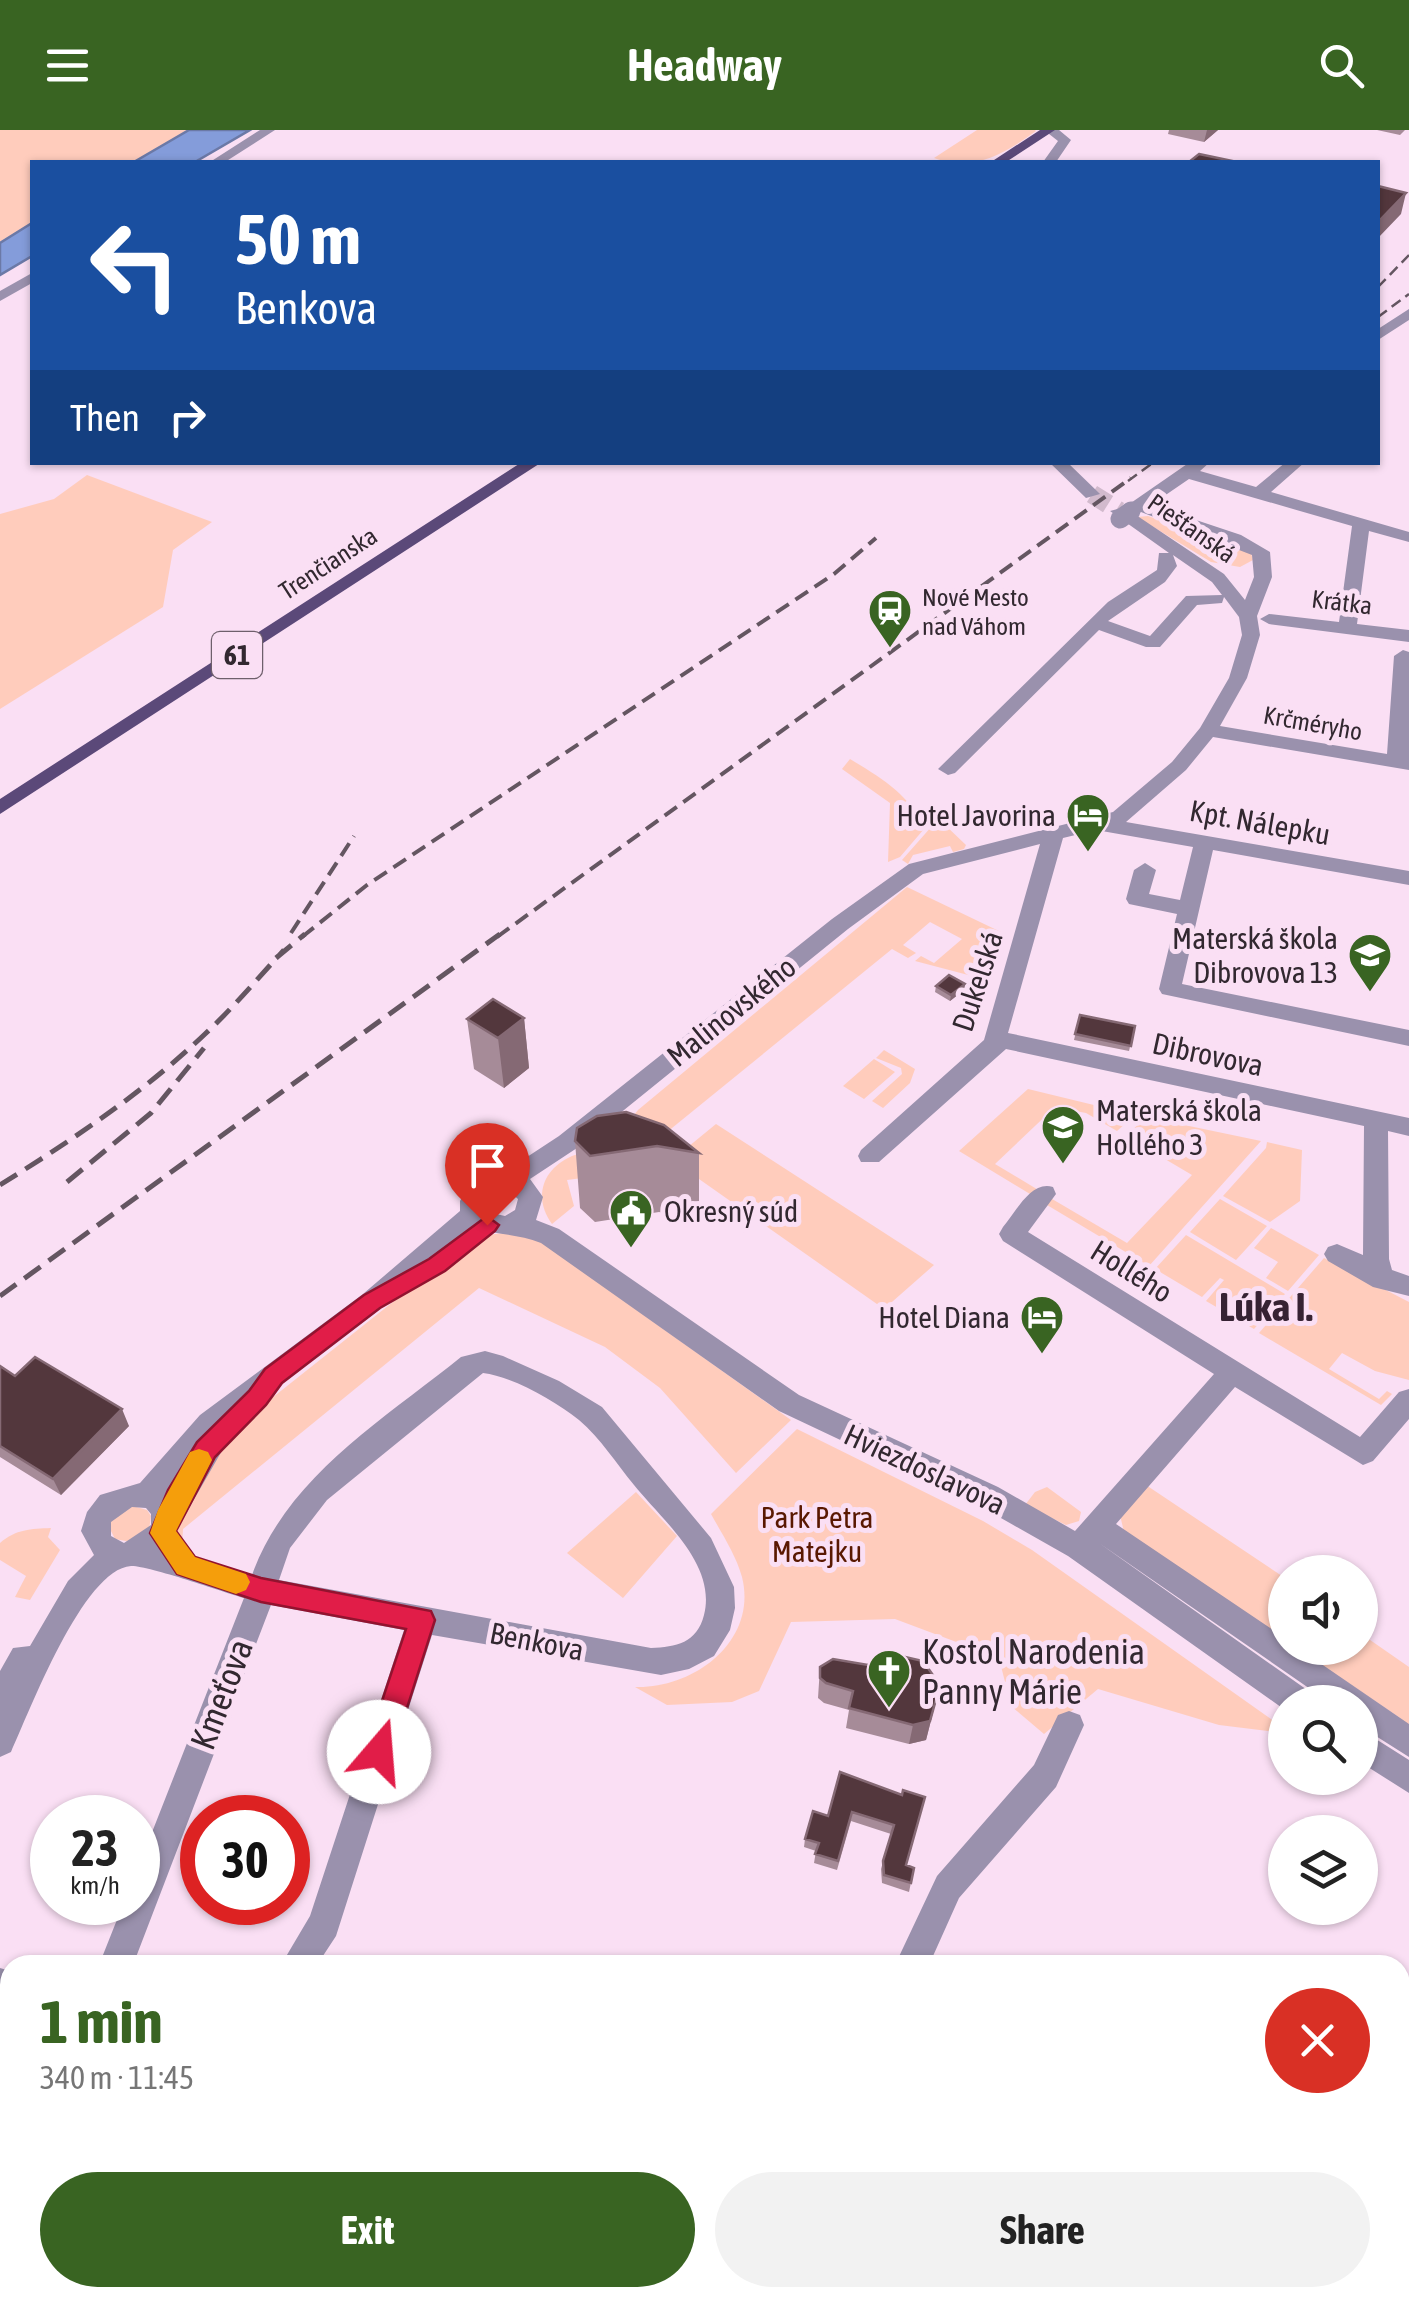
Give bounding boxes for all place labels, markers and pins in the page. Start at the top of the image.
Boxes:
place label: Nové Mesto nad Váhom [922,583,1029,640]
station icon: Nové Mesto nad Váhom [867,588,913,649]
hotel icon: Hotel Javorina [1065,792,1111,853]
place label: Hotel Javorina [896,798,1056,832]
place label: Materská škola Dibrovova 13 [1172,921,1338,989]
school or university icon: Materská škola Dibrovova 13 [1347,932,1393,993]
place label: Materská škola Hollého 3 [1096,1093,1262,1161]
school or university icon: Materská škola Hollého 3 [1040,1104,1086,1165]
pin [445,1123,530,1226]
public building icon: Okresný súd [608,1188,654,1249]
place label: Okresný súd [664,1194,798,1228]
hotel icon: Hotel Diana [1019,1294,1065,1355]
place label: Hotel Diana [878,1300,1010,1334]
place label: Kostol Narodenia Panny Márie [922,1631,1145,1711]
church icon: Kostol Narodenia Panny Márie [866,1648,912,1709]

